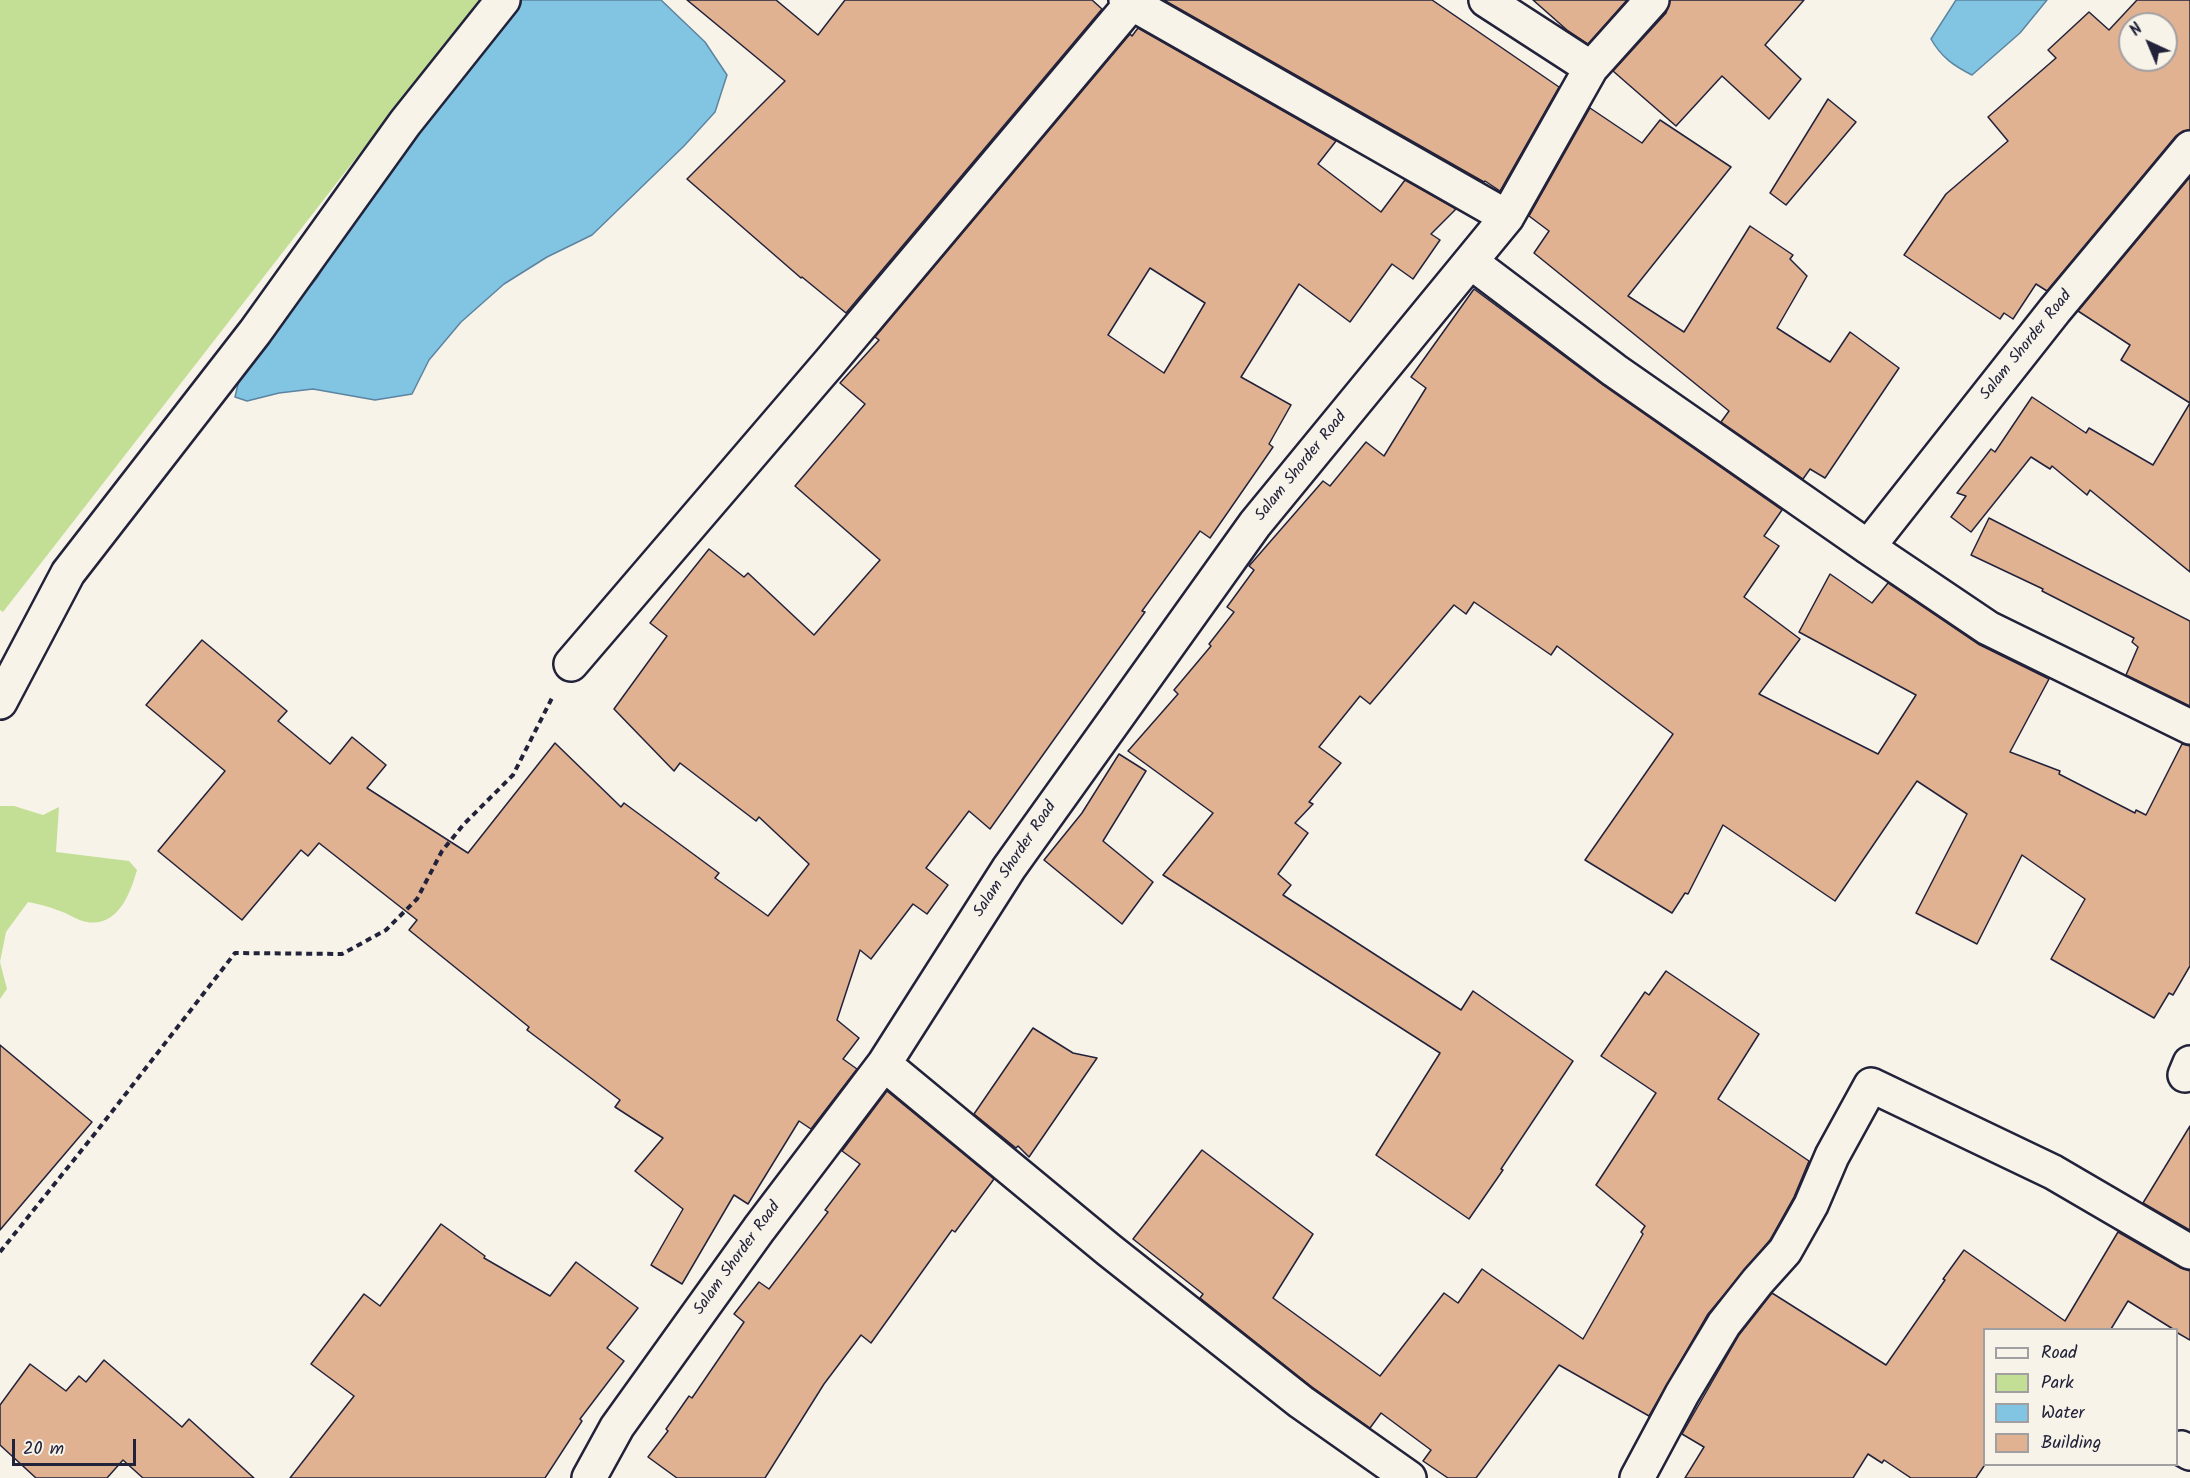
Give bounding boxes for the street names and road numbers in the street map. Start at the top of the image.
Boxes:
street label: Salam Shorder Road [1977,287,2077,405]
street label: Salam Shorder Road [1252,408,1352,526]
street label: Salam Shorder Road [970,799,1062,921]
street label: Salam Shorder Road [691,1199,785,1319]

